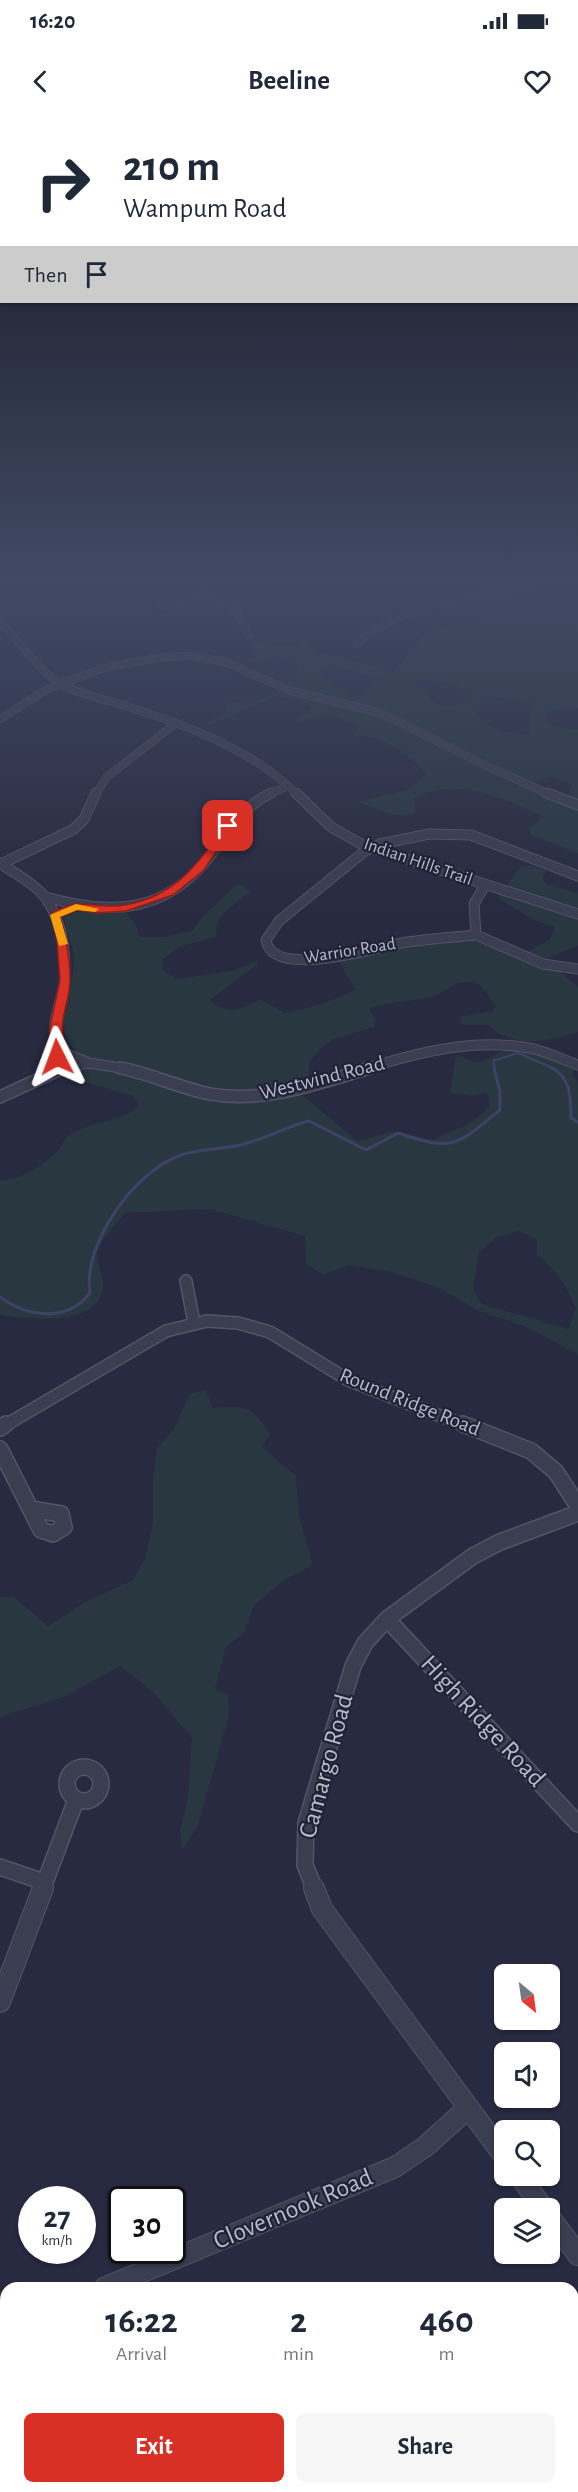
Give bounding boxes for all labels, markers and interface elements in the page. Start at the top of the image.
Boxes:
text: 16:20 [30,10,75,32]
icon: back [24,65,57,98]
icon: heart [521,65,554,98]
text: Beeline [248,67,330,94]
icon: right [24,144,102,222]
text: 210 m [123,146,220,188]
text: Wampum Road [123,195,286,222]
icon: arrive [80,258,113,291]
text: Then [24,264,68,286]
pin [202,800,253,851]
icon: arrive [211,809,244,842]
street label: Indian Hills Trail [361,835,475,889]
street label: Warrior Road [303,935,397,967]
position arrow [25,1025,89,1089]
street label: Westwind Road [257,1052,387,1104]
street label: Round Ridge Road [337,1364,483,1440]
street label: High Ridge Road [416,1650,550,1792]
street label: Camargo Road [294,1691,358,1841]
north arrow [494,1964,560,2030]
map controls [494,1964,560,2264]
button: sound [494,2042,560,2108]
button: search [494,2120,560,2186]
street label: Clovernook Road [210,2164,376,2254]
speed limit sign: 30 [108,2186,186,2264]
button: layers [494,2198,560,2264]
text: 27 [43,2203,71,2233]
text: km/h [42,2233,72,2248]
text: 16:22 [105,2303,178,2339]
text: 2 [290,2303,307,2339]
text: 460 [419,2303,474,2339]
text: Arrival [116,2344,167,2364]
text: min [283,2344,314,2364]
text: m [439,2344,455,2364]
button: Exit [24,2413,284,2482]
button: Share [296,2413,555,2482]

